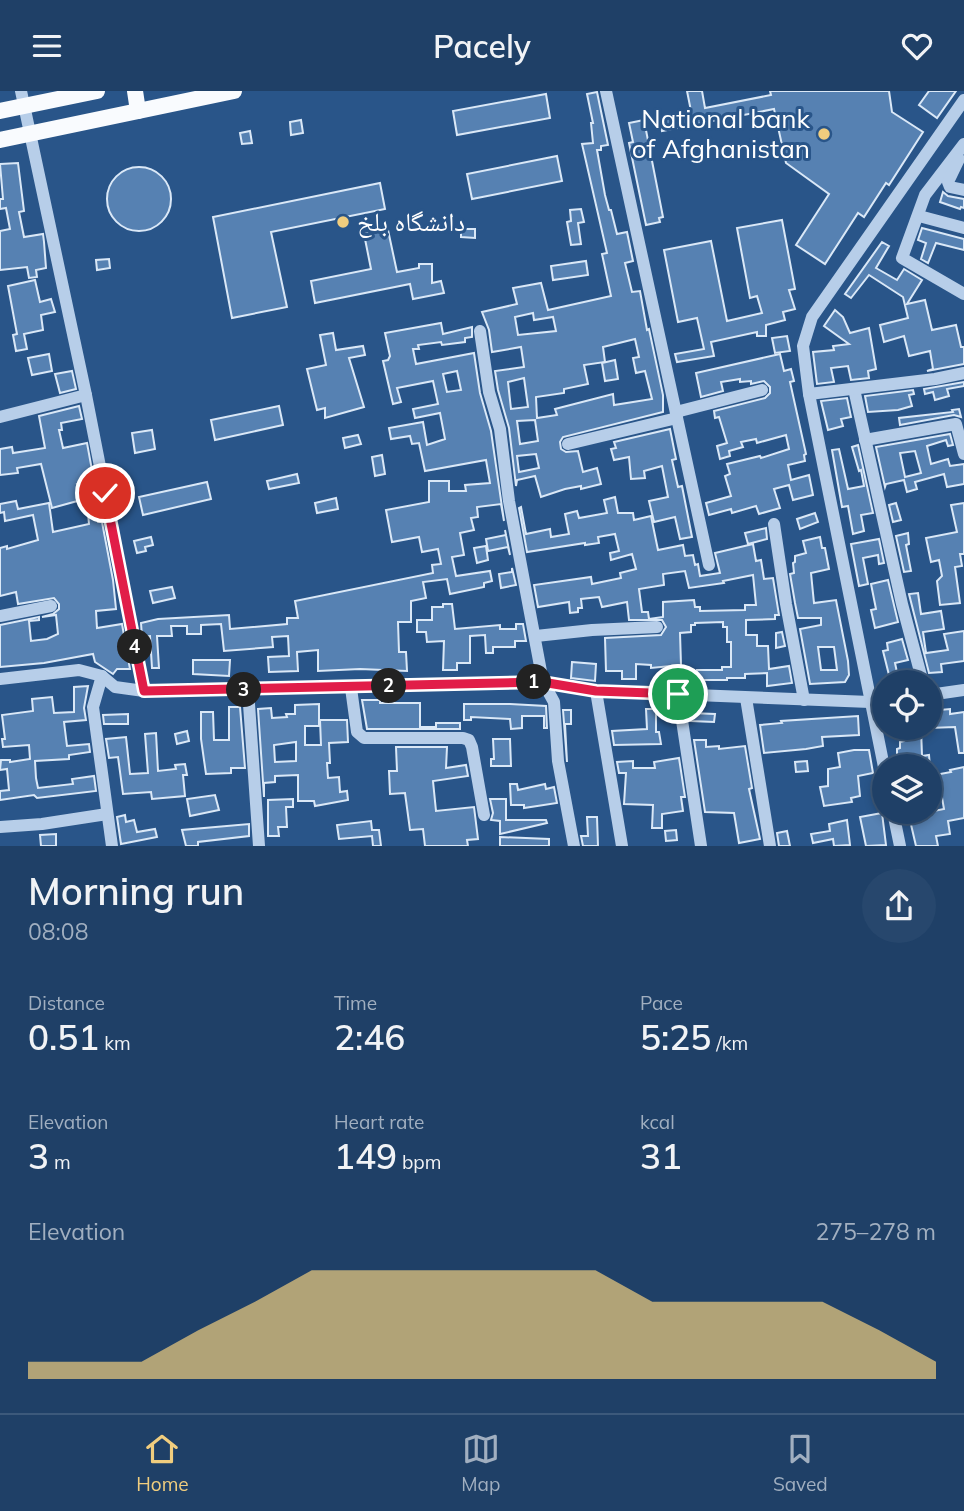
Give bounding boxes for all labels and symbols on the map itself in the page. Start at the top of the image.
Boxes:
place label: National bank of Afghanistan [632,102,811,165]
marker: National bank of Afghanistan [816,126,832,142]
place label: دانشگاه بلخ [357,205,465,239]
marker: دانشگاه بلخ [335,214,351,230]
pin [75,463,135,523]
pin: 4 [118,629,152,665]
pin [648,664,708,724]
pin: 1 [516,665,552,699]
pin: 2 [372,669,406,703]
pin: 3 [226,673,262,707]

